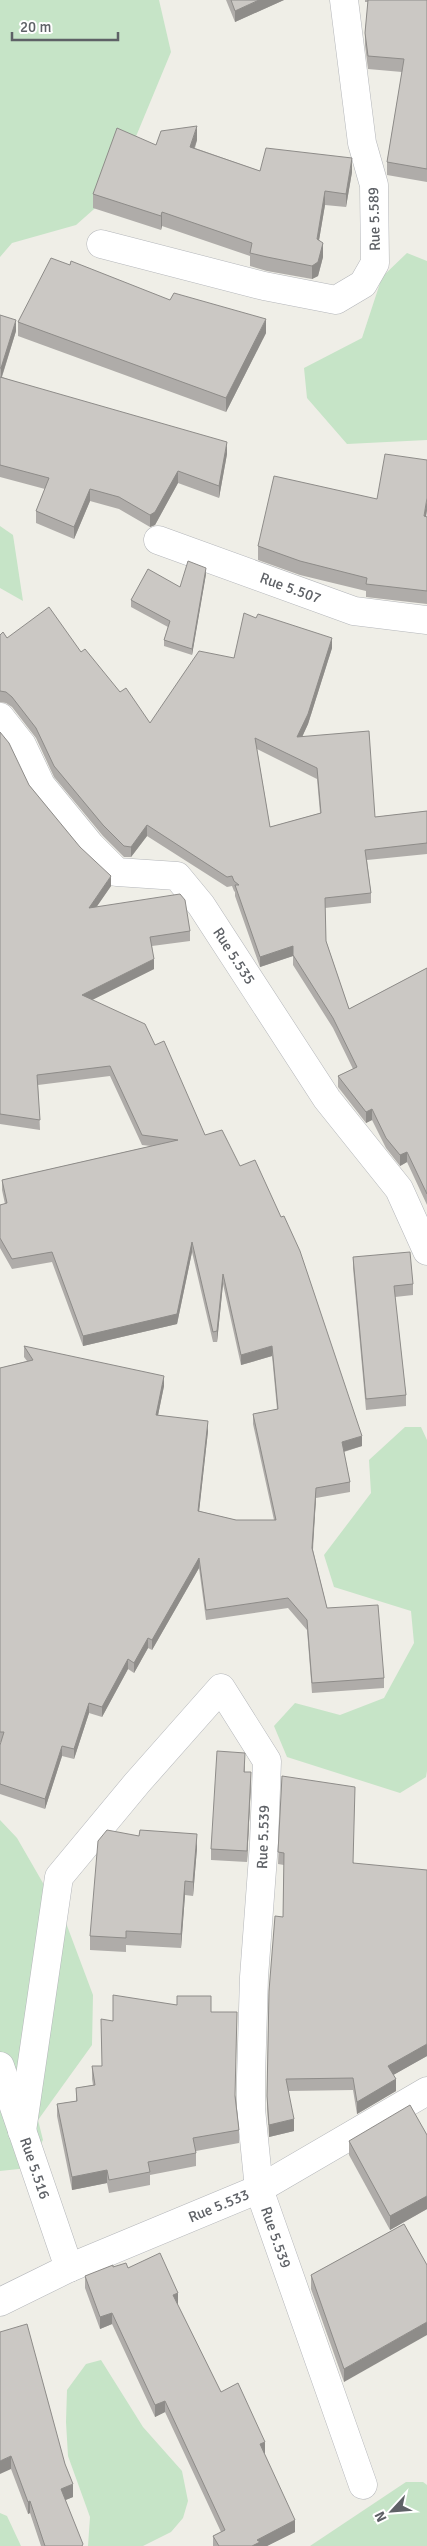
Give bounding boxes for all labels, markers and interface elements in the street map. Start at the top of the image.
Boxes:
scale bar [12,10,119,42]
text: 20 m [20,18,51,36]
street label: Rue 5.589 [364,187,384,251]
street label: Rue 5.507 [257,569,324,607]
street label: Rue 5.535 [209,924,259,988]
street label: Rue 5.539 [253,1805,273,1869]
street label: Rue 5.516 [16,2135,54,2201]
street label: Rue 5.533 [186,2185,252,2226]
street label: Rue 5.539 [257,2204,295,2271]
north arrow [367,2486,417,2536]
text: N [371,2508,391,2525]

